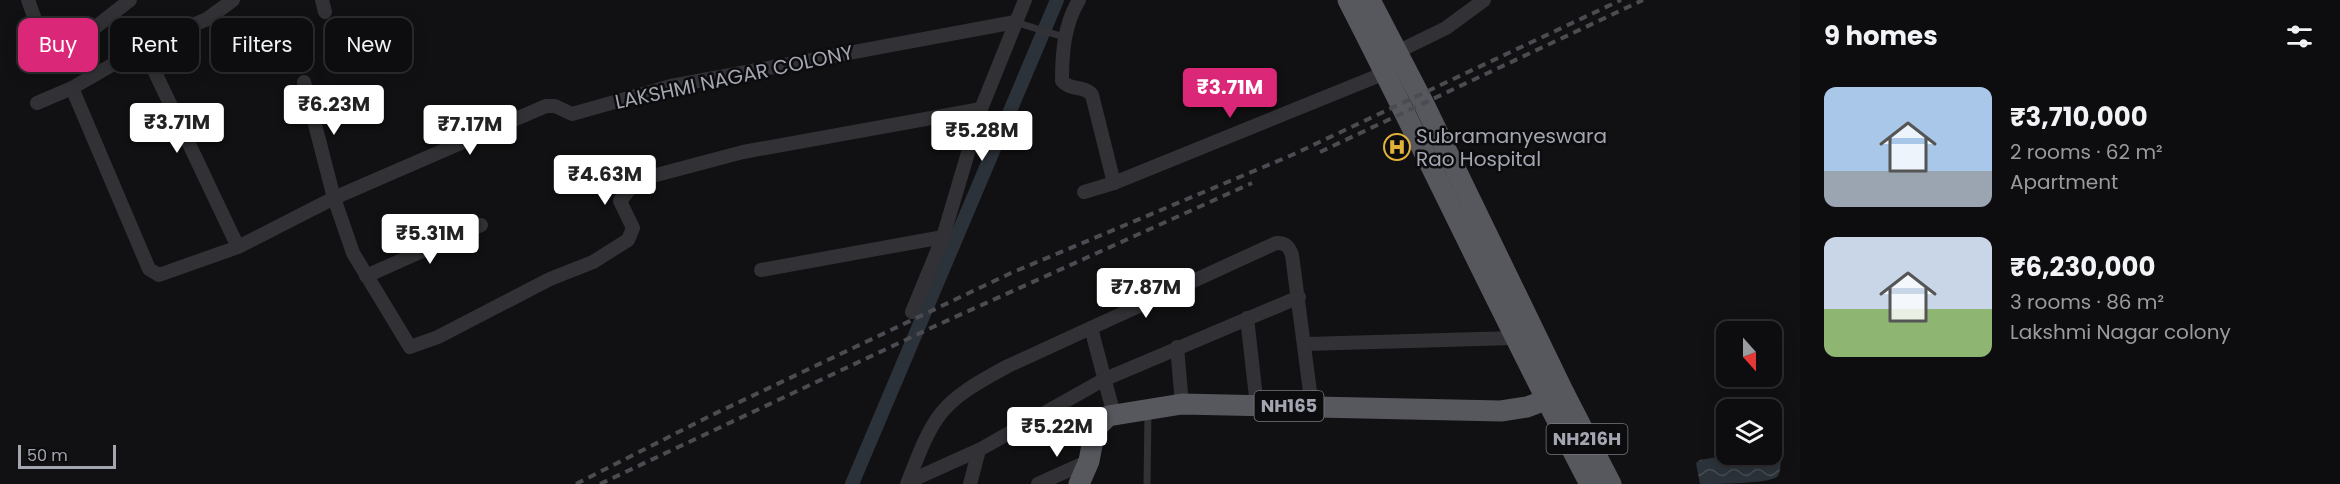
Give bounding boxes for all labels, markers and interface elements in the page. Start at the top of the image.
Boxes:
chip: Buy [18,18,98,72]
chip: Rent [110,18,199,72]
chip: Filters [211,18,313,72]
chip: New [325,18,412,72]
text: 9 homes [1824,18,1938,54]
icon: filters [2283,20,2316,53]
street label: LAKSHMI NAGAR COLONY [612,38,856,116]
pin: ₹3.71M [1181,68,1279,119]
text: ₹3.71M [1197,73,1263,101]
pin: ₹6.23M [285,85,383,136]
text: ₹6.23M [298,90,370,118]
text: ₹3,710,000 [2010,99,2148,135]
pin: ₹3.71M [128,103,226,154]
pin: ₹7.17M [421,105,519,156]
text: ₹3.71M [144,108,210,136]
text: ₹7.17M [438,110,502,138]
pin: ₹5.28M [933,111,1031,162]
icon: home [1872,111,1944,183]
text: ₹5.28M [945,116,1019,144]
place label: Subramanyeswara Rao Hospital [1416,122,1607,173]
hospital icon: Subramanyeswara Rao Hospital [1382,132,1412,162]
text: 2 rooms · 62 m² [2010,138,2163,166]
pin: ₹4.63M [556,155,654,206]
text: ₹4.63M [568,160,642,188]
text: Apartment [2010,168,2118,196]
pin: ₹5.31M [381,214,479,265]
text: ₹5.31M [396,219,464,247]
text: ₹6,230,000 [2010,249,2155,285]
icon: home [1872,261,1944,333]
pin: ₹7.87M [1097,268,1195,319]
text: ₹7.87M [1111,273,1181,301]
text: 3 rooms · 86 m² [2010,288,2164,316]
text: Lakshmi Nagar colony [2010,318,2231,346]
north arrow [1716,321,1782,387]
map controls [1716,321,1782,465]
road number: NH165 [1254,391,1324,421]
button: layers [1716,399,1782,465]
pin: ₹5.22M [1008,407,1106,458]
text: ₹5.22M [1021,412,1093,440]
road number: NH216H [1546,424,1628,454]
scale bar [18,442,116,470]
text: 50 m [27,444,68,467]

